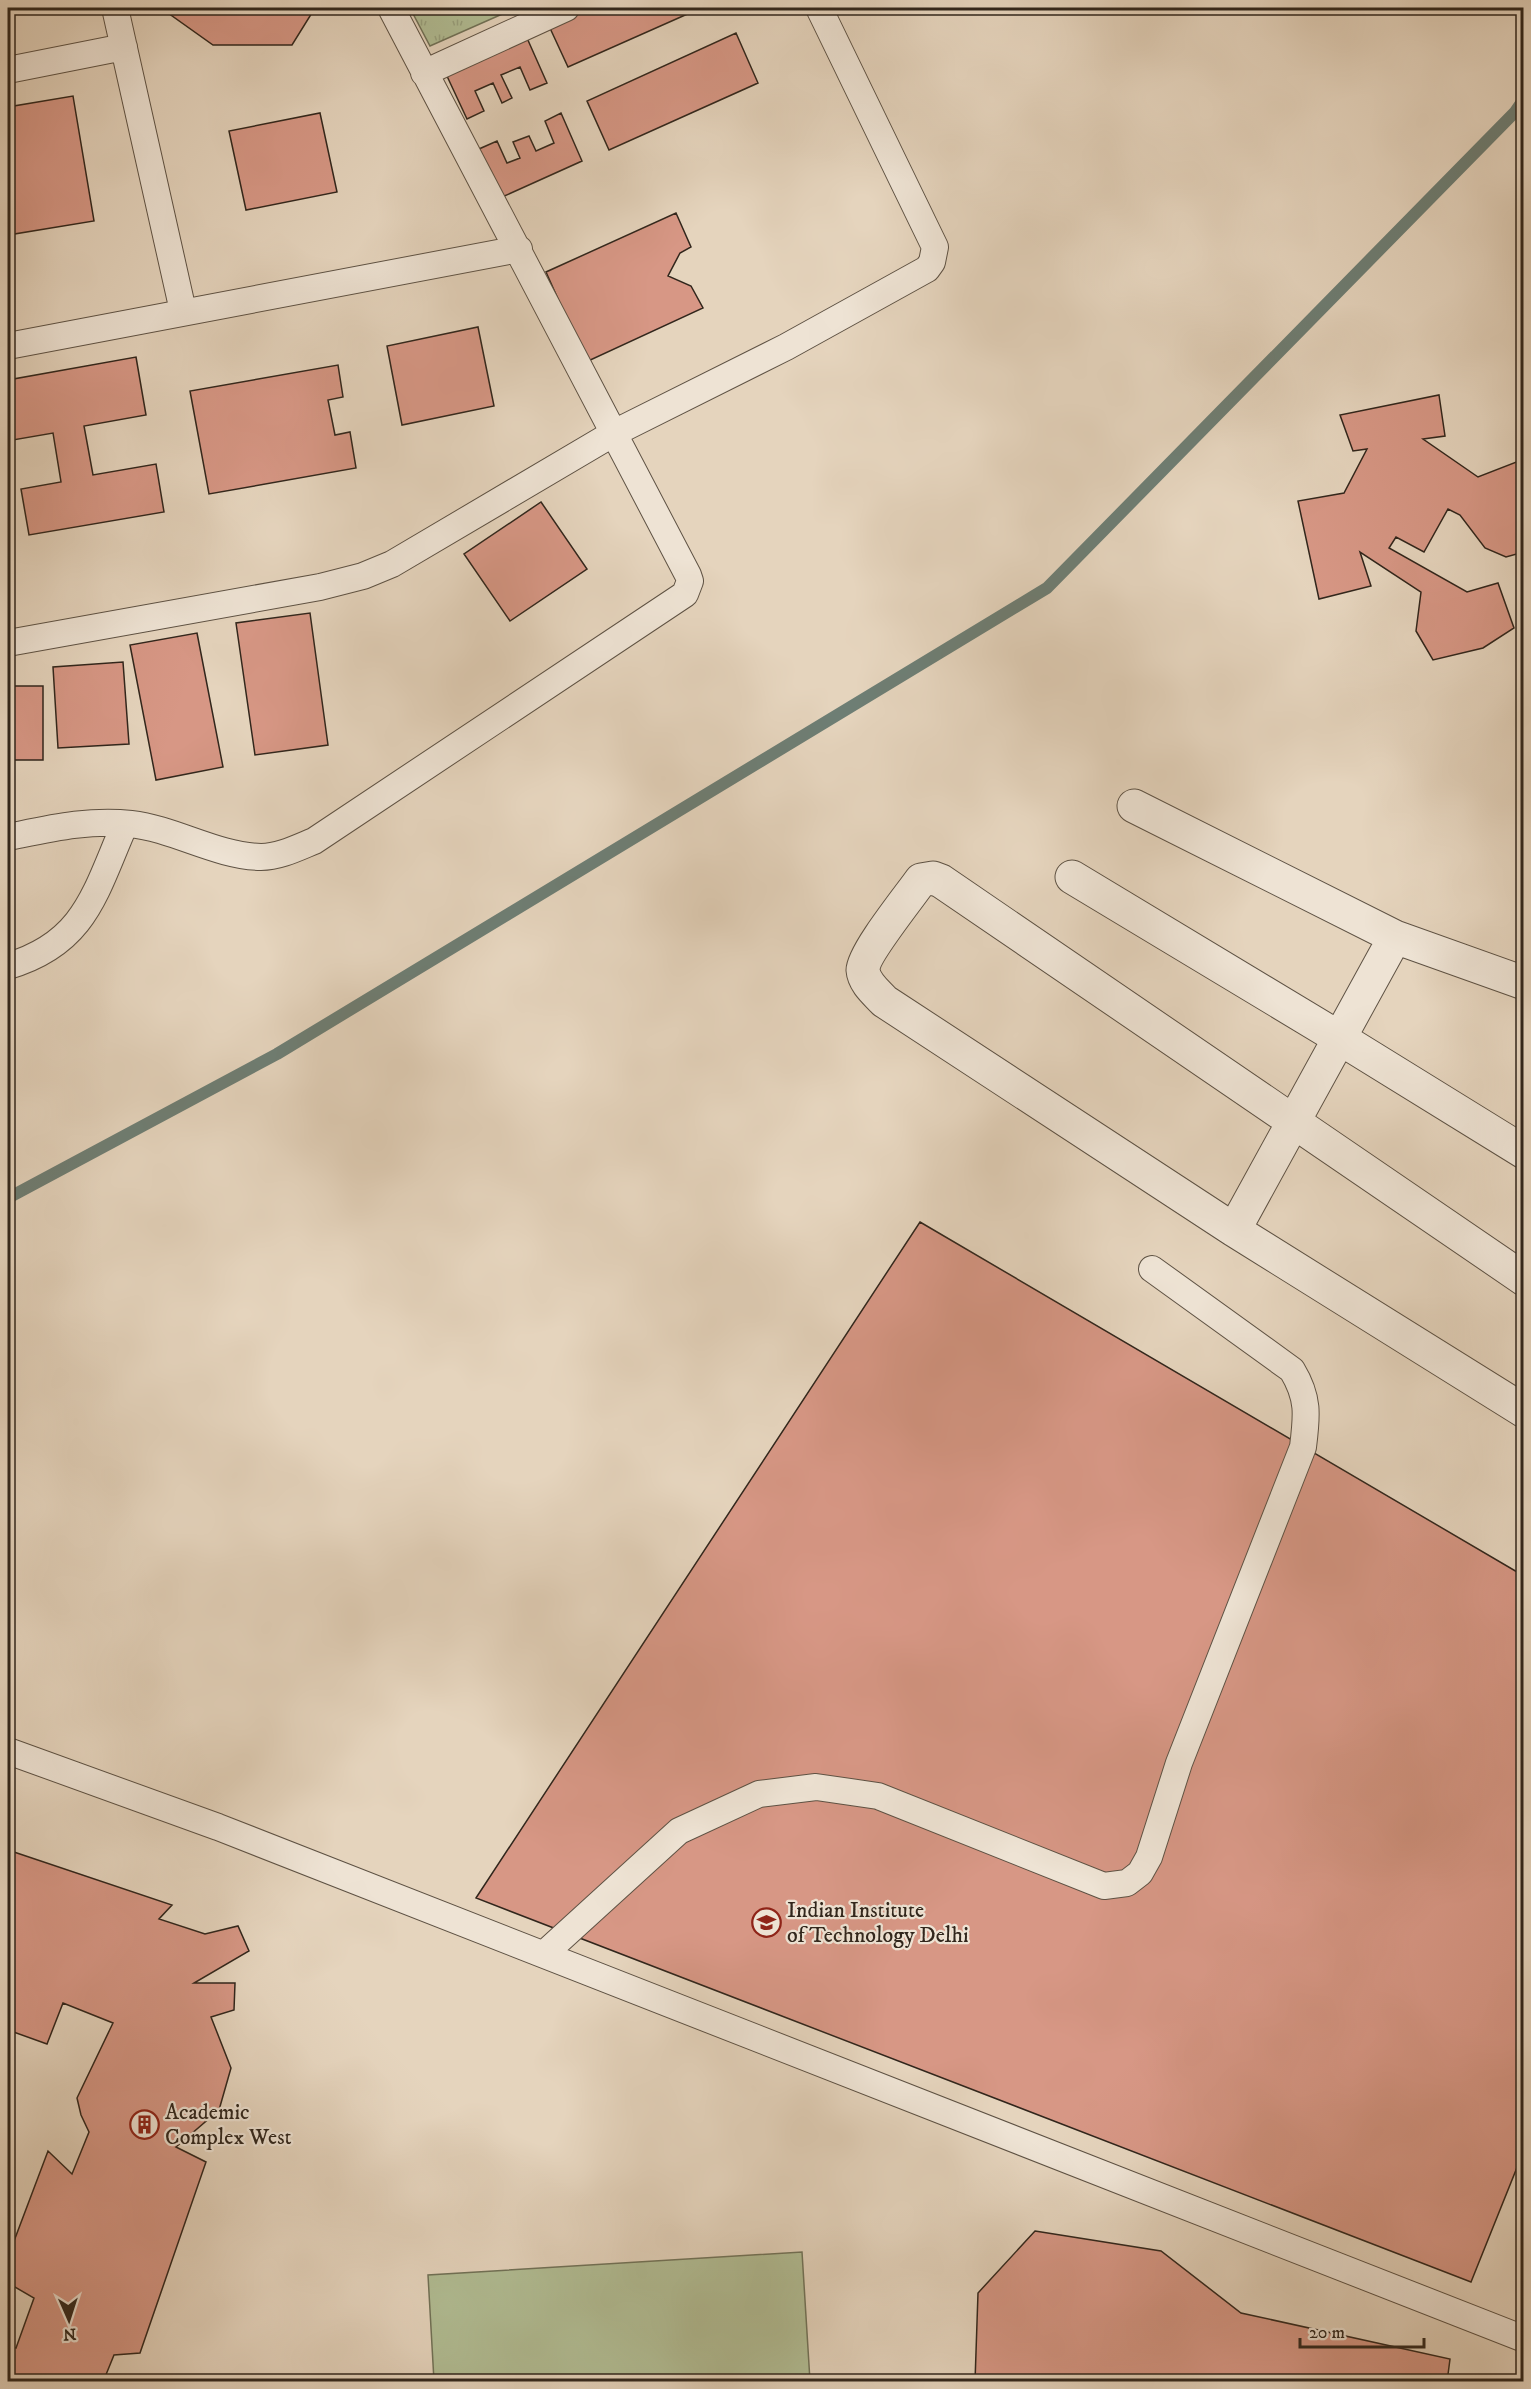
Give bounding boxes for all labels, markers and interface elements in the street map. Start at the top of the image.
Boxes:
place label: Indian Institute of Technology Delhi [787,1897,969,1949]
school or university icon: Indian Institute of Technology Delhi [750,1906,782,1938]
place label: Academic Complex West [165,2099,292,2151]
building icon: Academic Complex West [128,2108,160,2140]
north arrow [39,2290,99,2350]
scale bar [1300,2311,1424,2349]
text: 20 m [1309,2322,1345,2344]
text: N [63,2324,77,2344]

